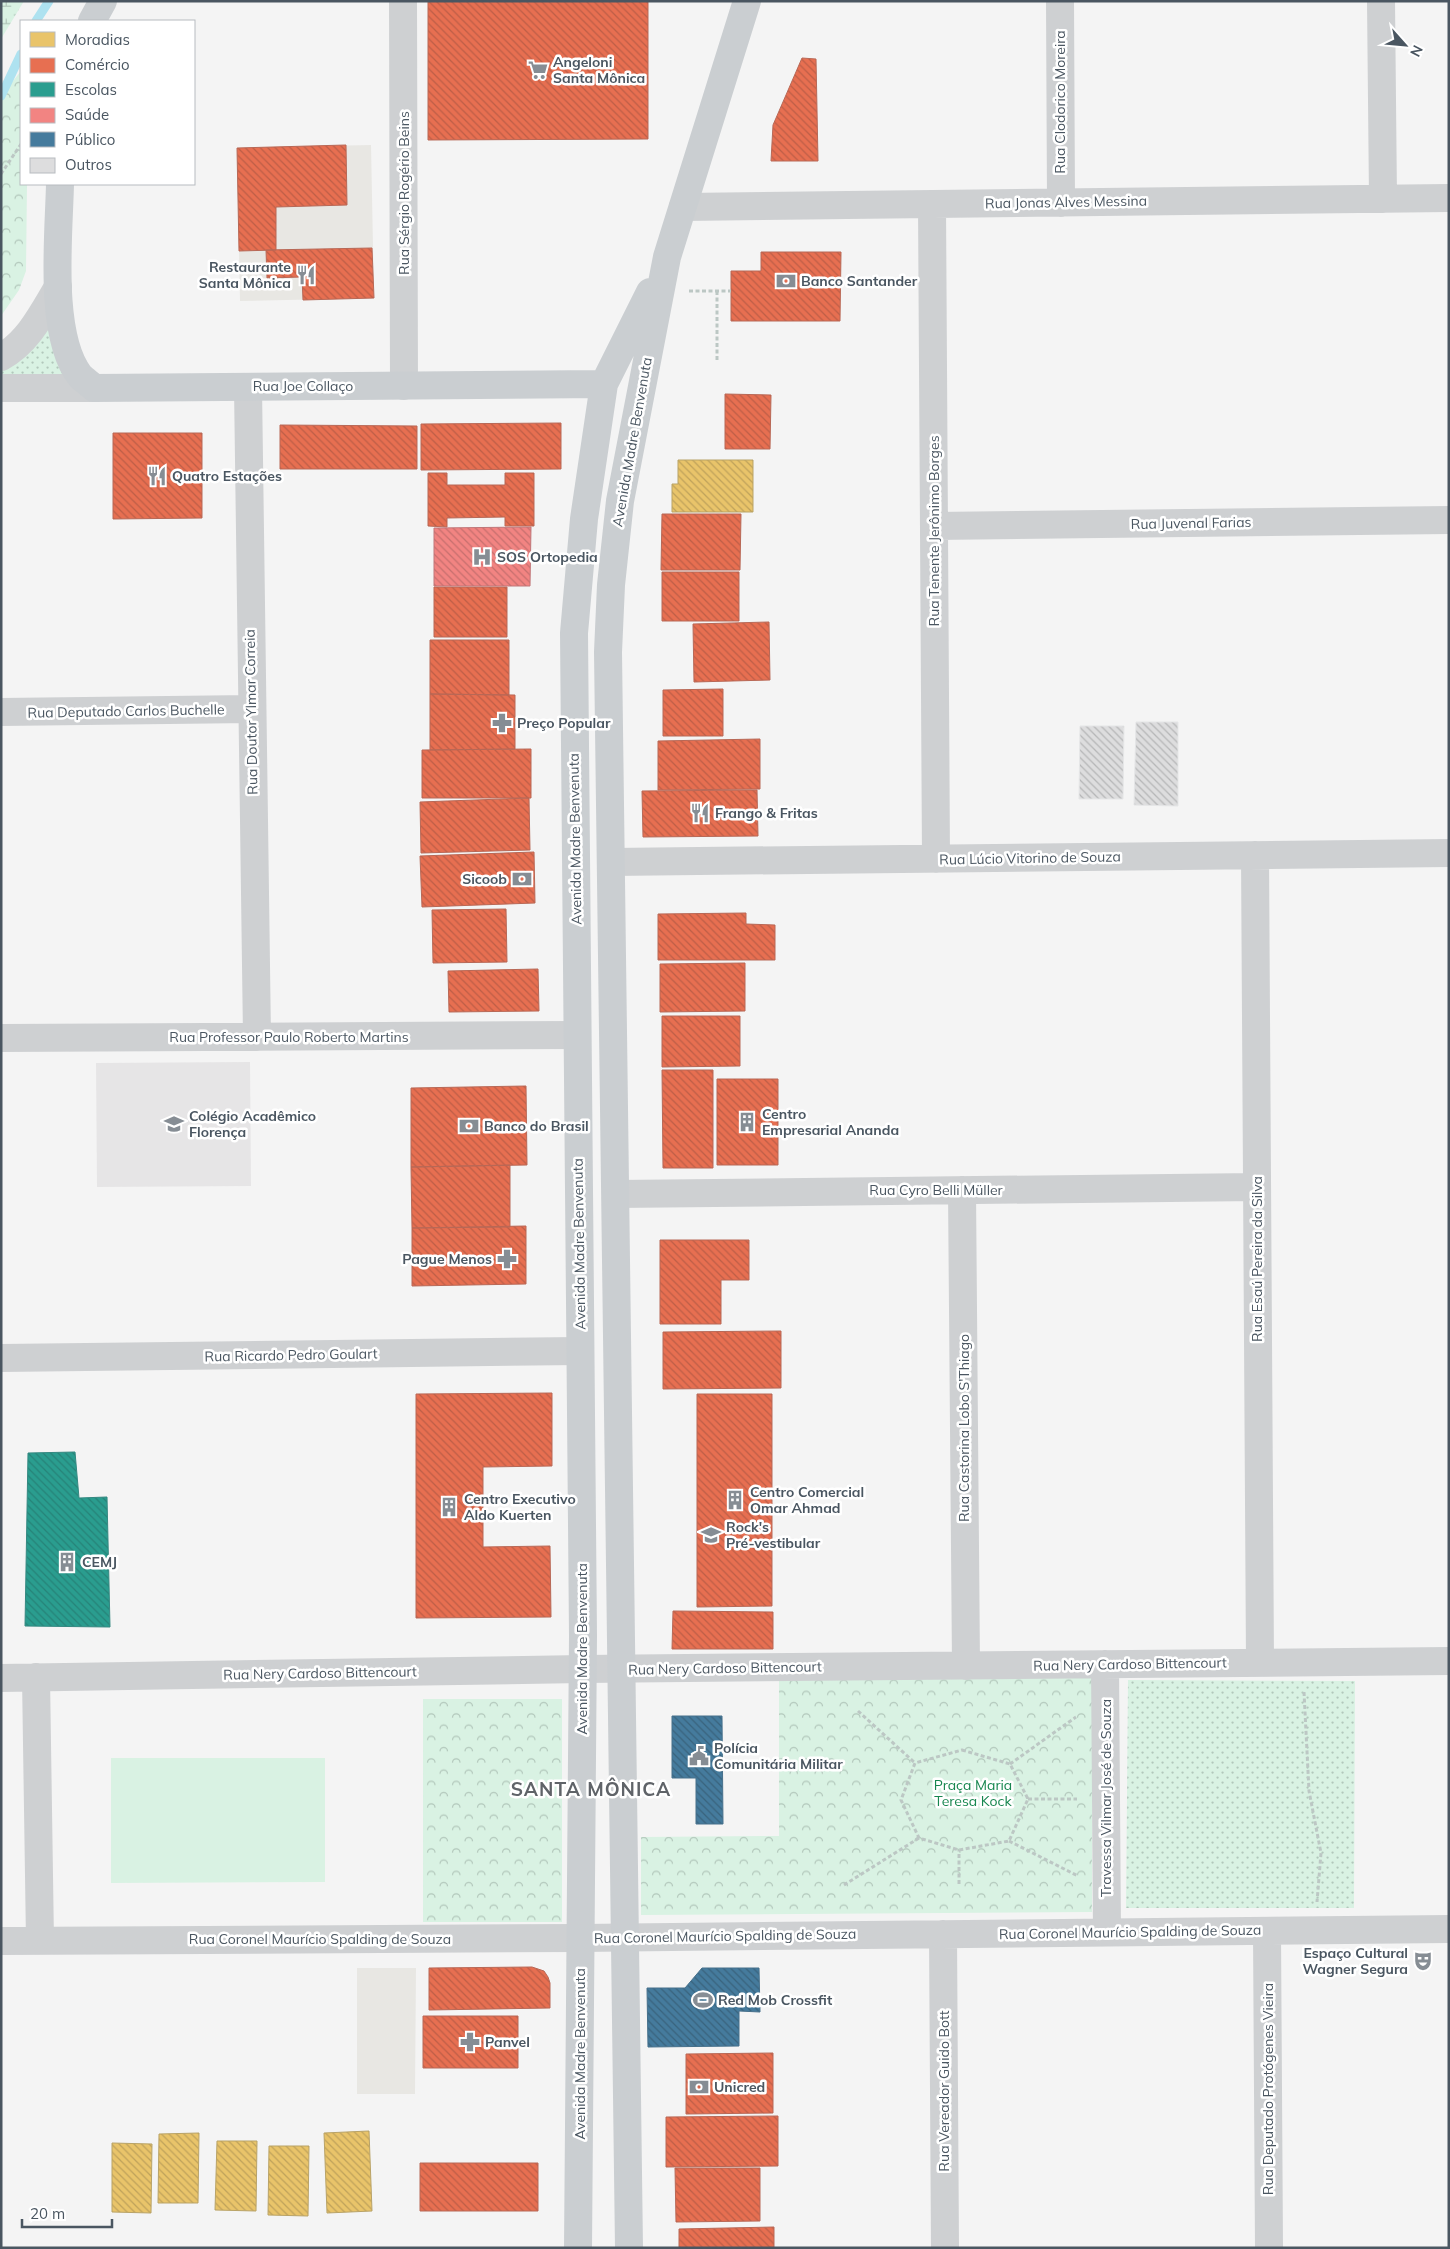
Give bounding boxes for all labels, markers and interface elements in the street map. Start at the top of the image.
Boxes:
legend [20,20,195,185]
north arrow [1380,20,1430,70]
text: Moradias [65,30,130,49]
street label: Rua Clodorico Moreira [1051,30,1069,174]
text: N [1406,42,1427,60]
place label: Angeloni Santa Mônica [553,53,645,87]
text: Comércio [65,55,130,74]
supermarket icon: Angeloni Santa Mônica [527,59,549,81]
text: Escolas [65,80,117,99]
text: Saúde [65,105,109,124]
street label: Rua Sérgio Rogério Beins [395,111,413,275]
text: Público [65,130,115,149]
text: Outros [65,155,112,174]
street label: Rua Jonas Alves Messina [985,192,1147,212]
place label: Restaurante Santa Mônica [199,258,291,292]
restaurant icon: Restaurante Santa Mônica [295,264,317,286]
bank icon: Banco Santander [775,270,797,292]
place label: Banco Santander [801,272,918,290]
street label: Avenida Madre Benvenuta [608,356,656,528]
street label: Rua Joe Collaço [253,377,353,395]
street label: Rua Tenente Jerônimo Borges [925,435,943,627]
restaurant icon: Quatro Estações [146,465,168,487]
place label: Quatro Estações [172,467,282,485]
street label: Rua Juvenal Farias [1130,513,1252,533]
hospital icon: SOS Ortopedia [471,546,493,568]
place label: SOS Ortopedia [497,548,598,566]
street label: Rua Doutor Ylmar Correia [241,629,261,795]
street label: Rua Deputado Carlos Buchelle [27,700,225,722]
pharmacy icon: Preço Popular [491,712,513,734]
place label: Preço Popular [517,714,611,732]
street label: Avenida Madre Benvenuta [565,753,585,925]
restaurant icon: Frango & Fritas [689,802,711,824]
place label: Frango & Fritas [715,804,818,822]
street label: Rua Lúcio Vitorino de Souza [939,847,1121,869]
bank icon: Sicoob [511,868,533,890]
place label: Sicoob [462,870,507,888]
street label: Rua Professor Paulo Roberto Martins [169,1028,409,1046]
place label: Centro Empresarial Ananda [762,1105,899,1139]
place label: Colégio Acadêmico Florença [189,1107,316,1141]
building icon: Centro Empresarial Ananda [736,1111,758,1133]
school or university icon: Colégio Acadêmico Florença [163,1113,185,1135]
bank icon: Banco do Brasil [458,1115,480,1137]
place label: Banco do Brasil [484,1117,589,1135]
street label: Avenida Madre Benvenuta [569,1158,589,1330]
street label: Rua Esaú Pereira da Silva [1248,1176,1266,1342]
street label: Rua Cyro Belli Müller [869,1181,1004,1199]
pharmacy icon: Pague Menos [496,1248,518,1270]
place label: Pague Menos [402,1250,492,1268]
street label: Rua Castorina Lobo S'Thiago [955,1334,973,1522]
street label: Rua Ricardo Pedro Goulart [204,1344,378,1366]
place label: Centro Comercial Omar Ahmad [750,1483,864,1517]
building icon: Centro Comercial Omar Ahmad [724,1489,746,1511]
place label: Centro Executivo Aldo Kuerten [464,1490,576,1524]
building icon: Centro Executivo Aldo Kuerten [438,1496,460,1518]
place label: Rock's Pré-vestibular [726,1518,821,1552]
school or university icon: Rock's Pré-vestibular [700,1524,722,1546]
building icon: CEMJ [56,1551,78,1573]
place label: CEMJ [82,1553,117,1571]
street label: Avenida Madre Benvenuta [573,1563,591,1735]
street label: Rua Nery Cardoso Bittencourt [1033,1653,1227,1675]
street label: Rua Nery Cardoso Bittencourt [628,1657,822,1679]
street label: Rua Nery Cardoso Bittencourt [223,1662,417,1684]
street label: Travessa Vilmar José de Souza [1097,1699,1115,1897]
place label: Polícia Comunitária Militar [714,1739,843,1773]
public building icon: Polícia Comunitária Militar [688,1745,710,1767]
park label: Praça Maria Teresa Kock [934,1776,1013,1810]
district label: SANTA MÔNICA [511,1777,671,1801]
street label: Rua Coronel Maurício Spalding de Souza [999,1921,1261,1943]
street label: Rua Coronel Maurício Spalding de Souza [594,1925,856,1947]
street label: Rua Coronel Maurício Spalding de Souza [189,1930,451,1948]
place label: Espaço Cultural Wagner Segura [1302,1944,1408,1978]
theatre icon: Espaço Cultural Wagner Segura [1412,1950,1434,1972]
street label: Avenida Madre Benvenuta [571,1968,589,2140]
street label: Rua Deputado Protógenes Vieira [1259,1983,1277,2195]
sports icon: Red Mob Crossfit [692,1989,714,2011]
place label: Red Mob Crossfit [718,1991,833,2009]
street label: Rua Vereador Guido Bott [935,2010,953,2172]
pharmacy icon: Panvel [459,2031,481,2053]
place label: Panvel [485,2033,530,2051]
bank icon: Unicred [688,2076,710,2098]
place label: Unicred [714,2078,765,2096]
scale bar [22,2196,112,2228]
text: 20 m [30,2204,65,2223]

